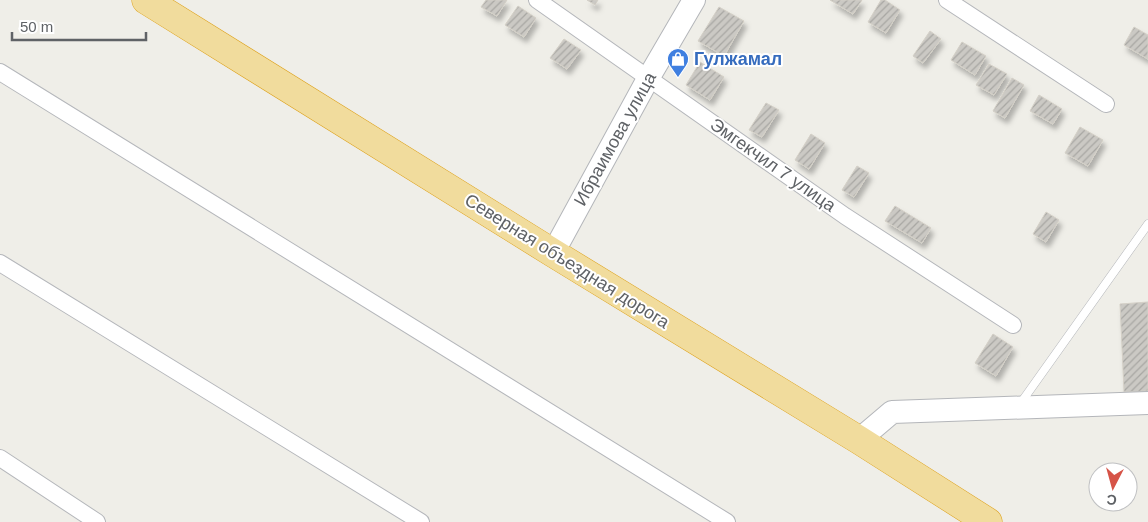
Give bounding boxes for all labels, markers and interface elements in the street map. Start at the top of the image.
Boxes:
scale bar [12,10,146,42]
text: 50 m [20,18,53,35]
shop icon: Гулжамал [666,47,690,78]
place label: Гулжамал [694,49,782,69]
street label: Ибраимова улица [570,68,660,209]
street label: Эмгекчил 7 улица [706,114,840,216]
street label: Северная объездная дорога [461,190,674,333]
north arrow [1088,462,1138,512]
text: С [1106,491,1118,508]

